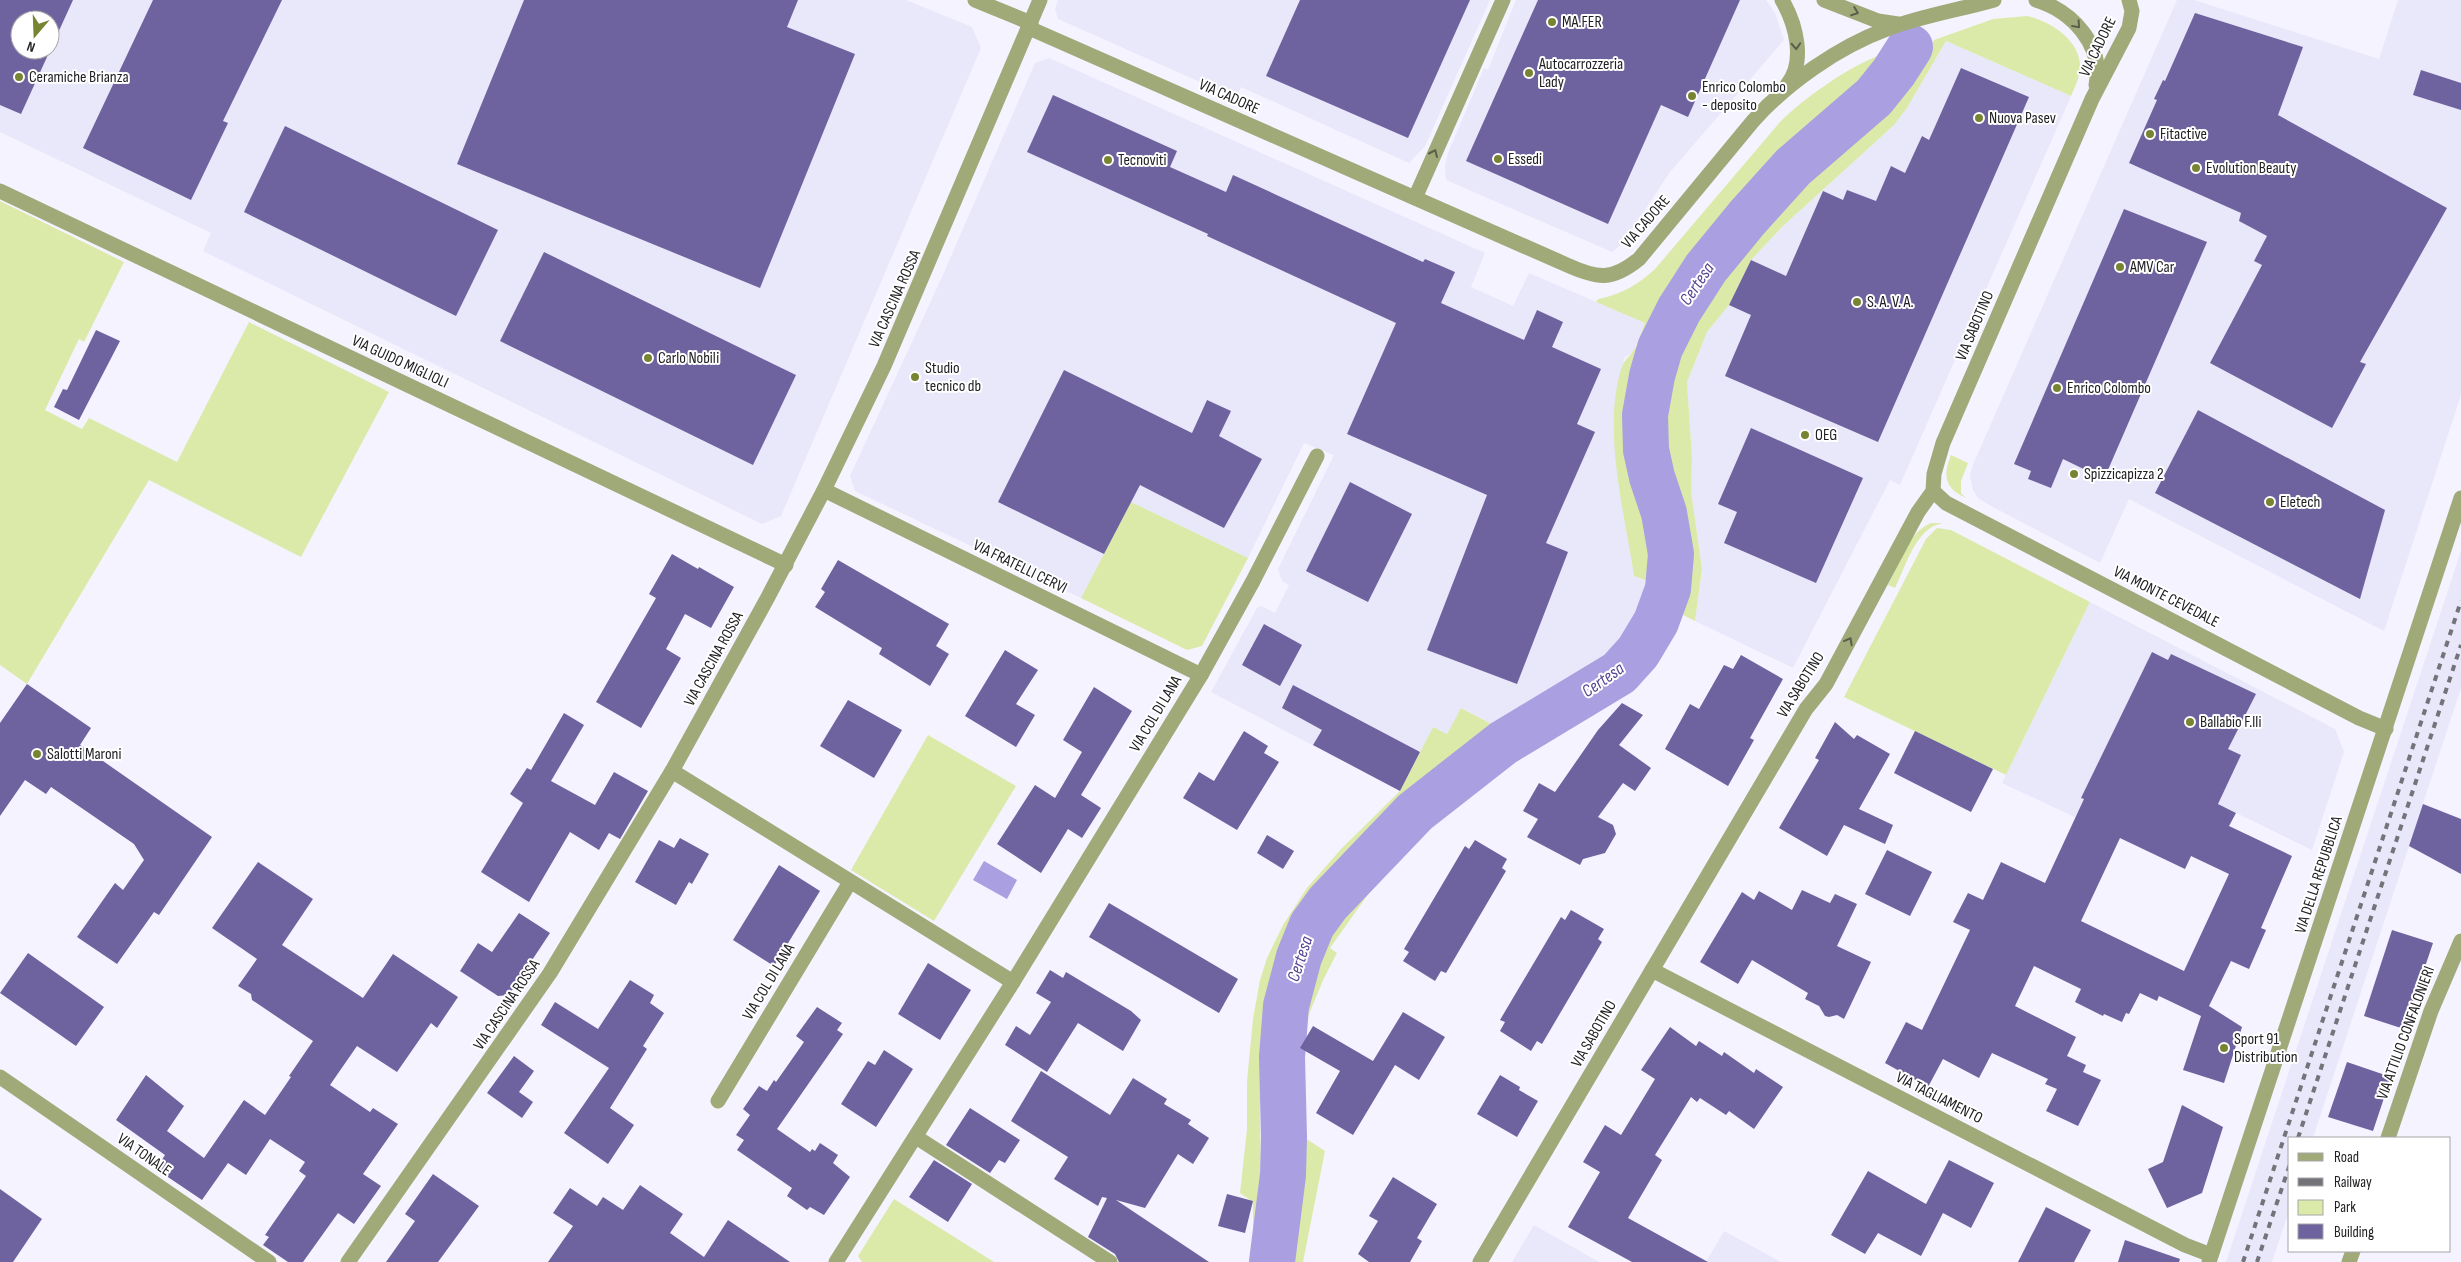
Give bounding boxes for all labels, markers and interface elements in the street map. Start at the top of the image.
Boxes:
one-way arrow [1850,6,1859,16]
north arrow [10,10,60,60]
place label: MA.FER [1562,13,1602,32]
street label: VIA CADORE [2075,14,2121,80]
marker: MA.FER [1546,16,1558,28]
one-way arrow [2071,19,2080,28]
text: N [25,38,37,56]
one-way arrow [1791,42,1802,50]
place label: Autocarrozzeria Lady [1538,55,1623,92]
marker: Autocarrozzeria Lady [1523,67,1535,79]
place label: Ceramiche Brianza [29,68,129,87]
marker: Ceramiche Brianza [13,71,25,83]
street label: VIA CADORE [1196,75,1262,119]
place label: Enrico Colombo - deposito [1702,78,1786,115]
marker: Enrico Colombo - deposito [1686,90,1698,102]
place label: Nuova Pasev [1989,109,2056,128]
marker: Nuova Pasev [1973,112,1985,124]
place label: Fitactive [2160,125,2207,144]
marker: Fitactive [2144,128,2156,140]
one-way arrow [1428,149,1439,158]
place label: Essedi [1508,150,1542,169]
place label: Tecnoviti [1118,151,1167,170]
marker: Essedi [1492,153,1504,165]
marker: Tecnoviti [1102,154,1114,166]
place label: Evolution Beauty [2206,159,2296,178]
marker: Evolution Beauty [2190,162,2202,174]
street label: VIA CADORE [1618,192,1674,252]
street label: VIA CASCINA ROSSA [865,247,925,351]
water label: Certesa [1675,258,1719,309]
place label: AMV Car [2129,258,2175,277]
marker: AMV Car [2114,261,2126,273]
street label: VIA SABOTINO [1952,288,1998,364]
place label: S. A. V. A. [1867,293,1913,312]
marker: S. A. V. A. [1851,296,1863,308]
street label: VIA GUIDO MIGLIOLI [349,331,451,393]
place label: Carlo Nobili [658,349,719,368]
marker: Carlo Nobili [642,352,654,364]
place label: Studio tecnico db [925,359,981,396]
marker: Studio tecnico db [909,371,921,383]
place label: Enrico Colombo [2067,379,2151,398]
marker: Enrico Colombo [2051,382,2063,394]
place label: OEG [1815,426,1837,445]
marker: OEG [1799,429,1811,441]
place label: Spizzicapizza 2 [2084,465,2164,484]
marker: Spizzicapizza 2 [2068,468,2080,480]
place label: Eletech [2280,493,2320,512]
marker: Eletech [2264,496,2276,508]
street label: VIA FRATELLI CERVI [970,536,1070,598]
street label: VIA MONTE CEVEDALE [2110,562,2222,632]
street label: VIA CASCINA ROSSA [680,608,748,710]
one-way arrow [1843,637,1853,646]
street label: VIA SABOTINO [1773,648,1829,721]
water label: Certesa [1578,658,1629,702]
street label: VIA COL DI LANA [1126,672,1186,756]
place label: Ballabio F.lli [2200,713,2262,732]
marker: Ballabio F.lli [2184,716,2196,728]
place label: Salotti Maroni [47,745,121,764]
marker: Salotti Maroni [31,748,43,760]
street label: VIA DELLA REPUBBLICA [2291,814,2347,936]
water label: Certesa [1283,933,1317,984]
street label: VIA COL DI LANA [739,940,799,1024]
street label: VIA CASCINA ROSSA [470,956,544,1054]
street label: VIA ATTILIO CONFALONIERI [2373,964,2439,1102]
street label: VIA SABOTINO [1567,997,1621,1071]
place label: Sport 91 Distribution [2234,1030,2298,1067]
marker: Sport 91 Distribution [2218,1042,2230,1054]
street label: VIA TAGLIAMENTO [1892,1068,1986,1128]
street label: VIA TONALE [113,1130,175,1180]
legend [2288,1137,2451,1252]
text: Road [2334,1148,2359,1167]
text: Railway [2334,1173,2372,1192]
text: Park [2334,1198,2356,1217]
text: Building [2334,1223,2374,1242]

